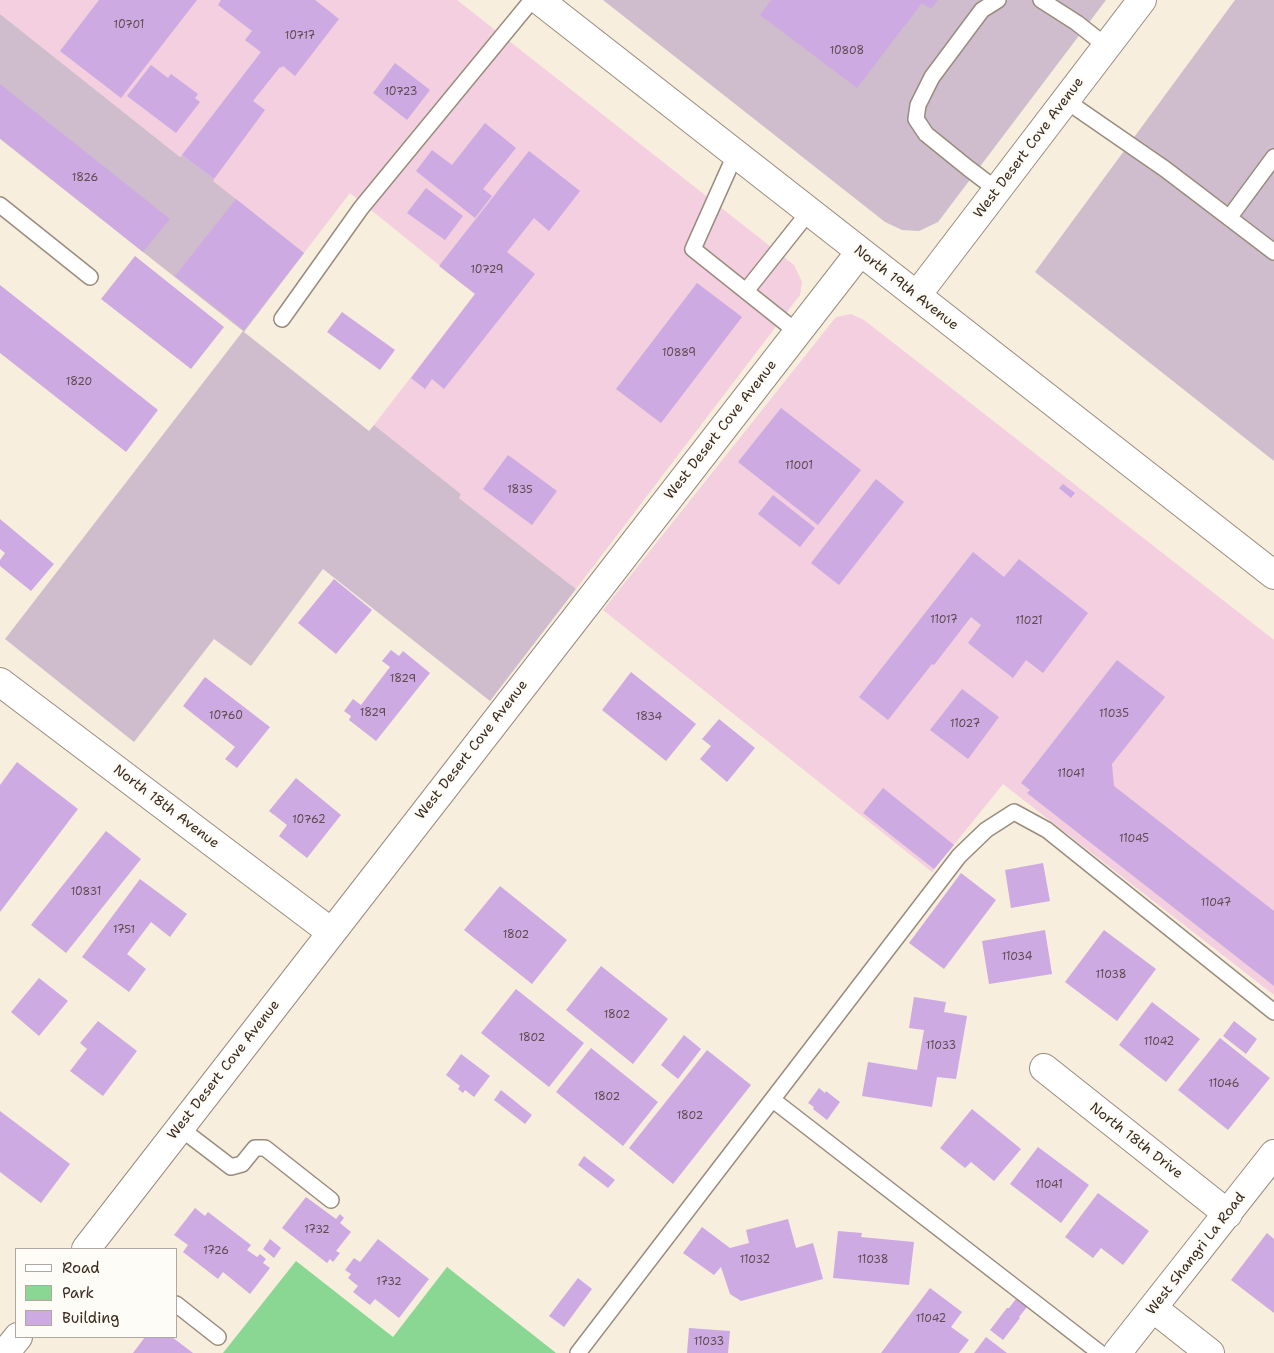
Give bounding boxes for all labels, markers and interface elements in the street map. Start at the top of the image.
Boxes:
house number: 10701 [114,18,144,32]
house number: 10717 [285,29,315,43]
house number: 10808 [830,44,864,58]
street label: West Desert Cove Avenue [970,74,1088,222]
house number: 10723 [384,85,418,99]
house number: 1826 [72,171,98,185]
street label: North 19th Avenue [850,242,962,334]
house number: 10729 [470,263,504,277]
house number: 10889 [662,346,696,360]
street label: West Desert Cove Avenue [661,357,781,503]
house number: 1820 [66,375,92,389]
house number: 11001 [785,459,813,473]
house number: 1835 [507,483,533,497]
house number: 11017 [930,613,958,627]
house number: 11021 [1015,614,1043,628]
house number: 1829 [390,672,416,686]
street label: West Desert Cove Avenue [412,677,532,823]
house number: 1829 [360,706,386,720]
house number: 11035 [1099,707,1129,721]
house number: 10760 [209,709,243,723]
house number: 1834 [636,710,662,724]
house number: 11027 [950,717,980,731]
street label: North 18th Avenue [110,762,222,852]
house number: 11041 [1057,767,1085,781]
house number: 10762 [292,813,326,827]
house number: 11045 [1119,832,1149,846]
house number: 10831 [71,885,101,899]
house number: 11047 [1201,896,1231,910]
house number: 1751 [113,923,135,937]
house number: 1802 [503,928,529,942]
house number: 11034 [1002,950,1032,964]
house number: 11038 [1096,968,1126,982]
street label: West Desert Cove Avenue [164,997,284,1143]
house number: 1802 [604,1008,630,1022]
house number: 1802 [519,1031,545,1045]
house number: 11042 [1144,1035,1174,1049]
house number: 11033 [926,1039,956,1053]
house number: 11046 [1208,1077,1240,1091]
house number: 1802 [594,1090,620,1104]
street label: North 18th Drive [1086,1099,1186,1183]
house number: 1802 [677,1109,703,1123]
house number: 11041 [1035,1178,1063,1192]
street label: West Shangri La Road [1143,1189,1249,1319]
house number: 1732 [304,1223,330,1237]
house number: 1726 [203,1244,229,1258]
legend [15,1248,178,1338]
house number: 11032 [740,1253,770,1267]
house number: 11038 [858,1253,888,1267]
text: Road [62,1258,100,1278]
house number: 1732 [376,1275,402,1289]
text: Park [62,1283,94,1303]
text: Building [62,1308,119,1328]
house number: 11042 [916,1312,946,1326]
house number: 11033 [694,1335,724,1349]

